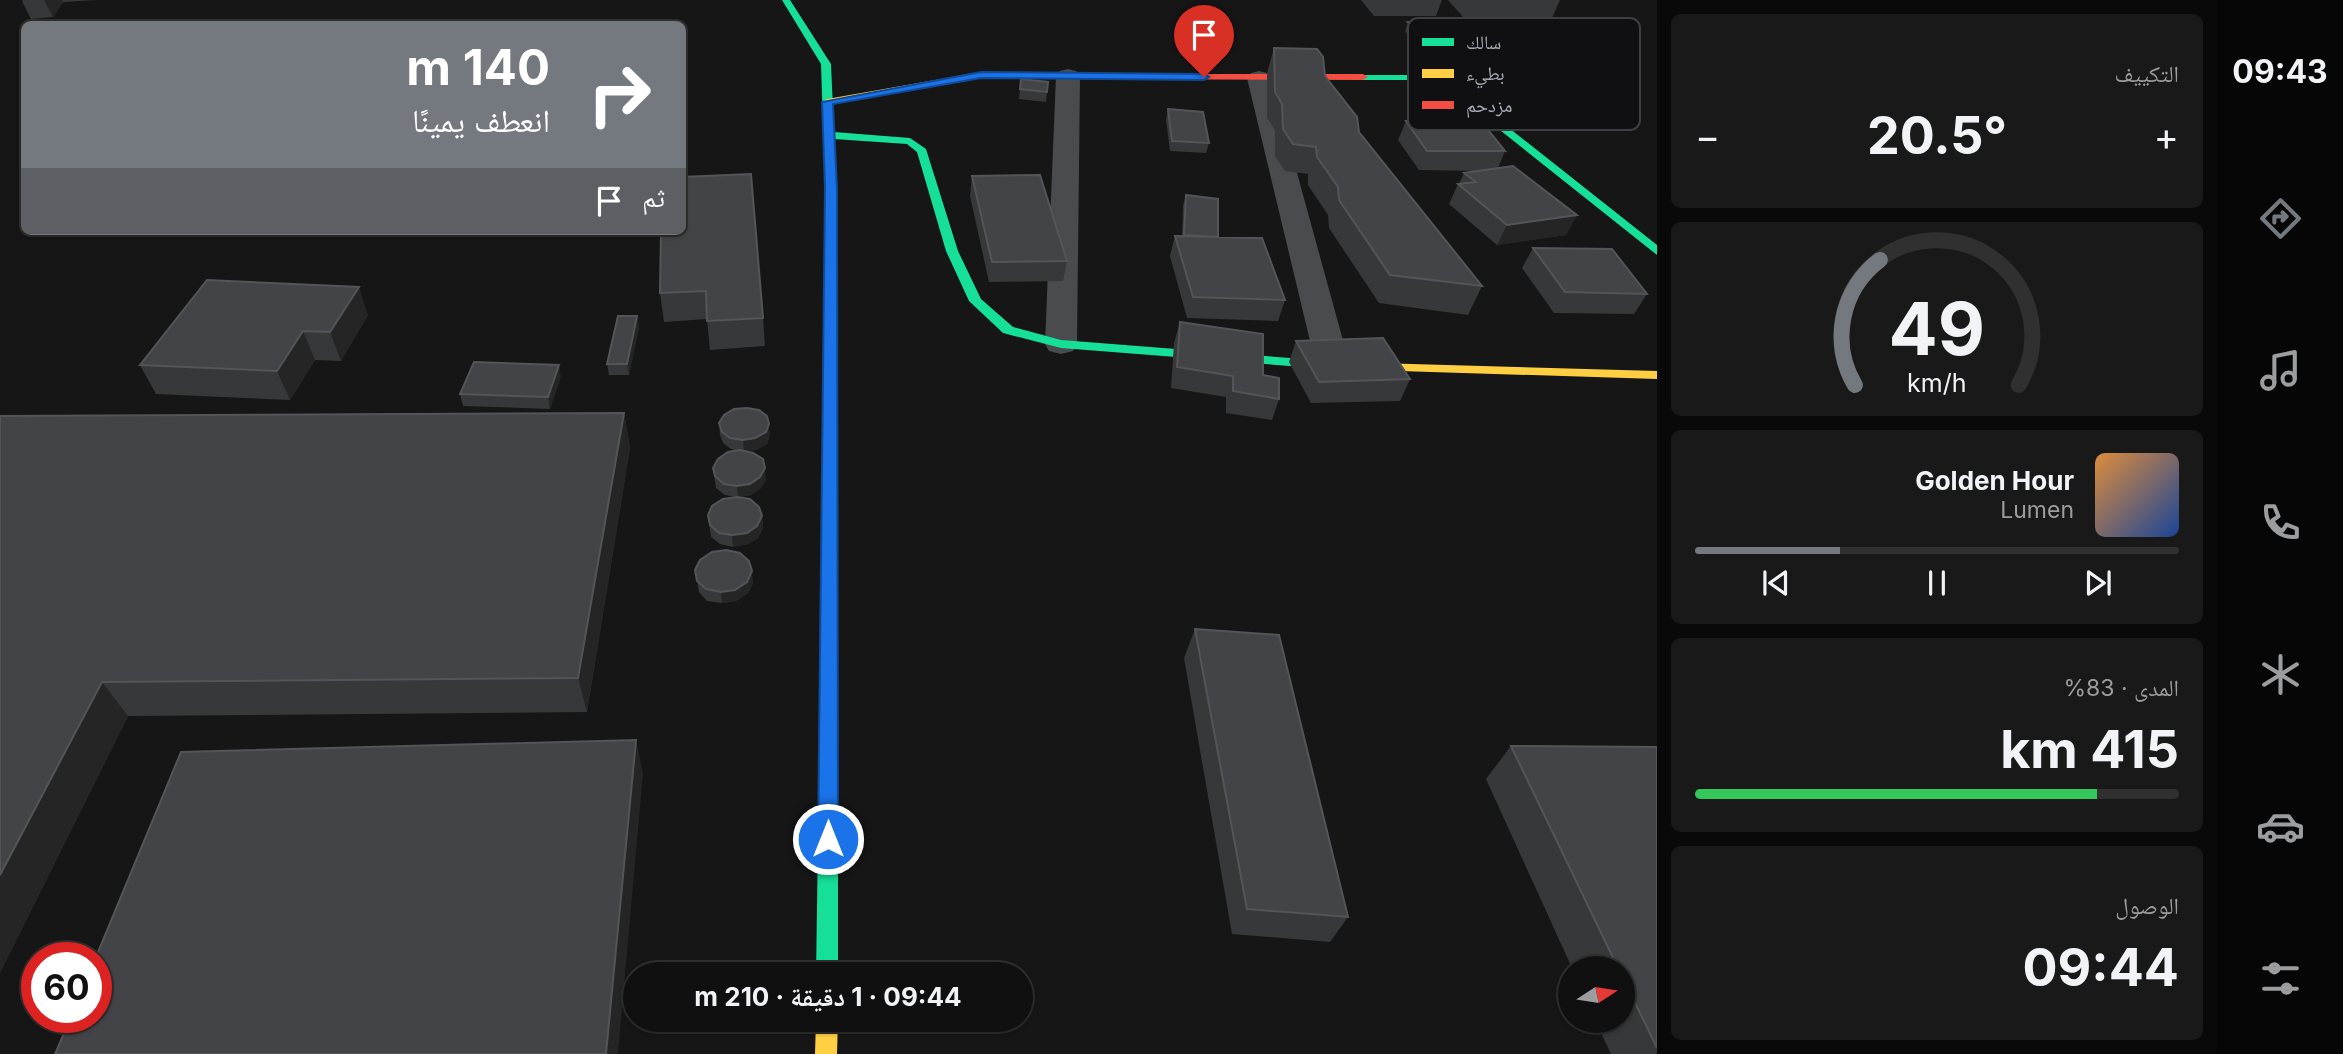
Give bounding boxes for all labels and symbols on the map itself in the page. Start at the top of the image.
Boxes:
pin [1174,5,1234,77]
legend [1408,18,1640,130]
text: سالك [1466,31,1501,54]
text: بطيء [1466,62,1505,89]
text: مزدحم [1466,94,1512,118]
position arrow [791,802,865,876]
speed limit sign: 60 [21,942,112,1033]
north arrow [1558,956,1634,1032]

